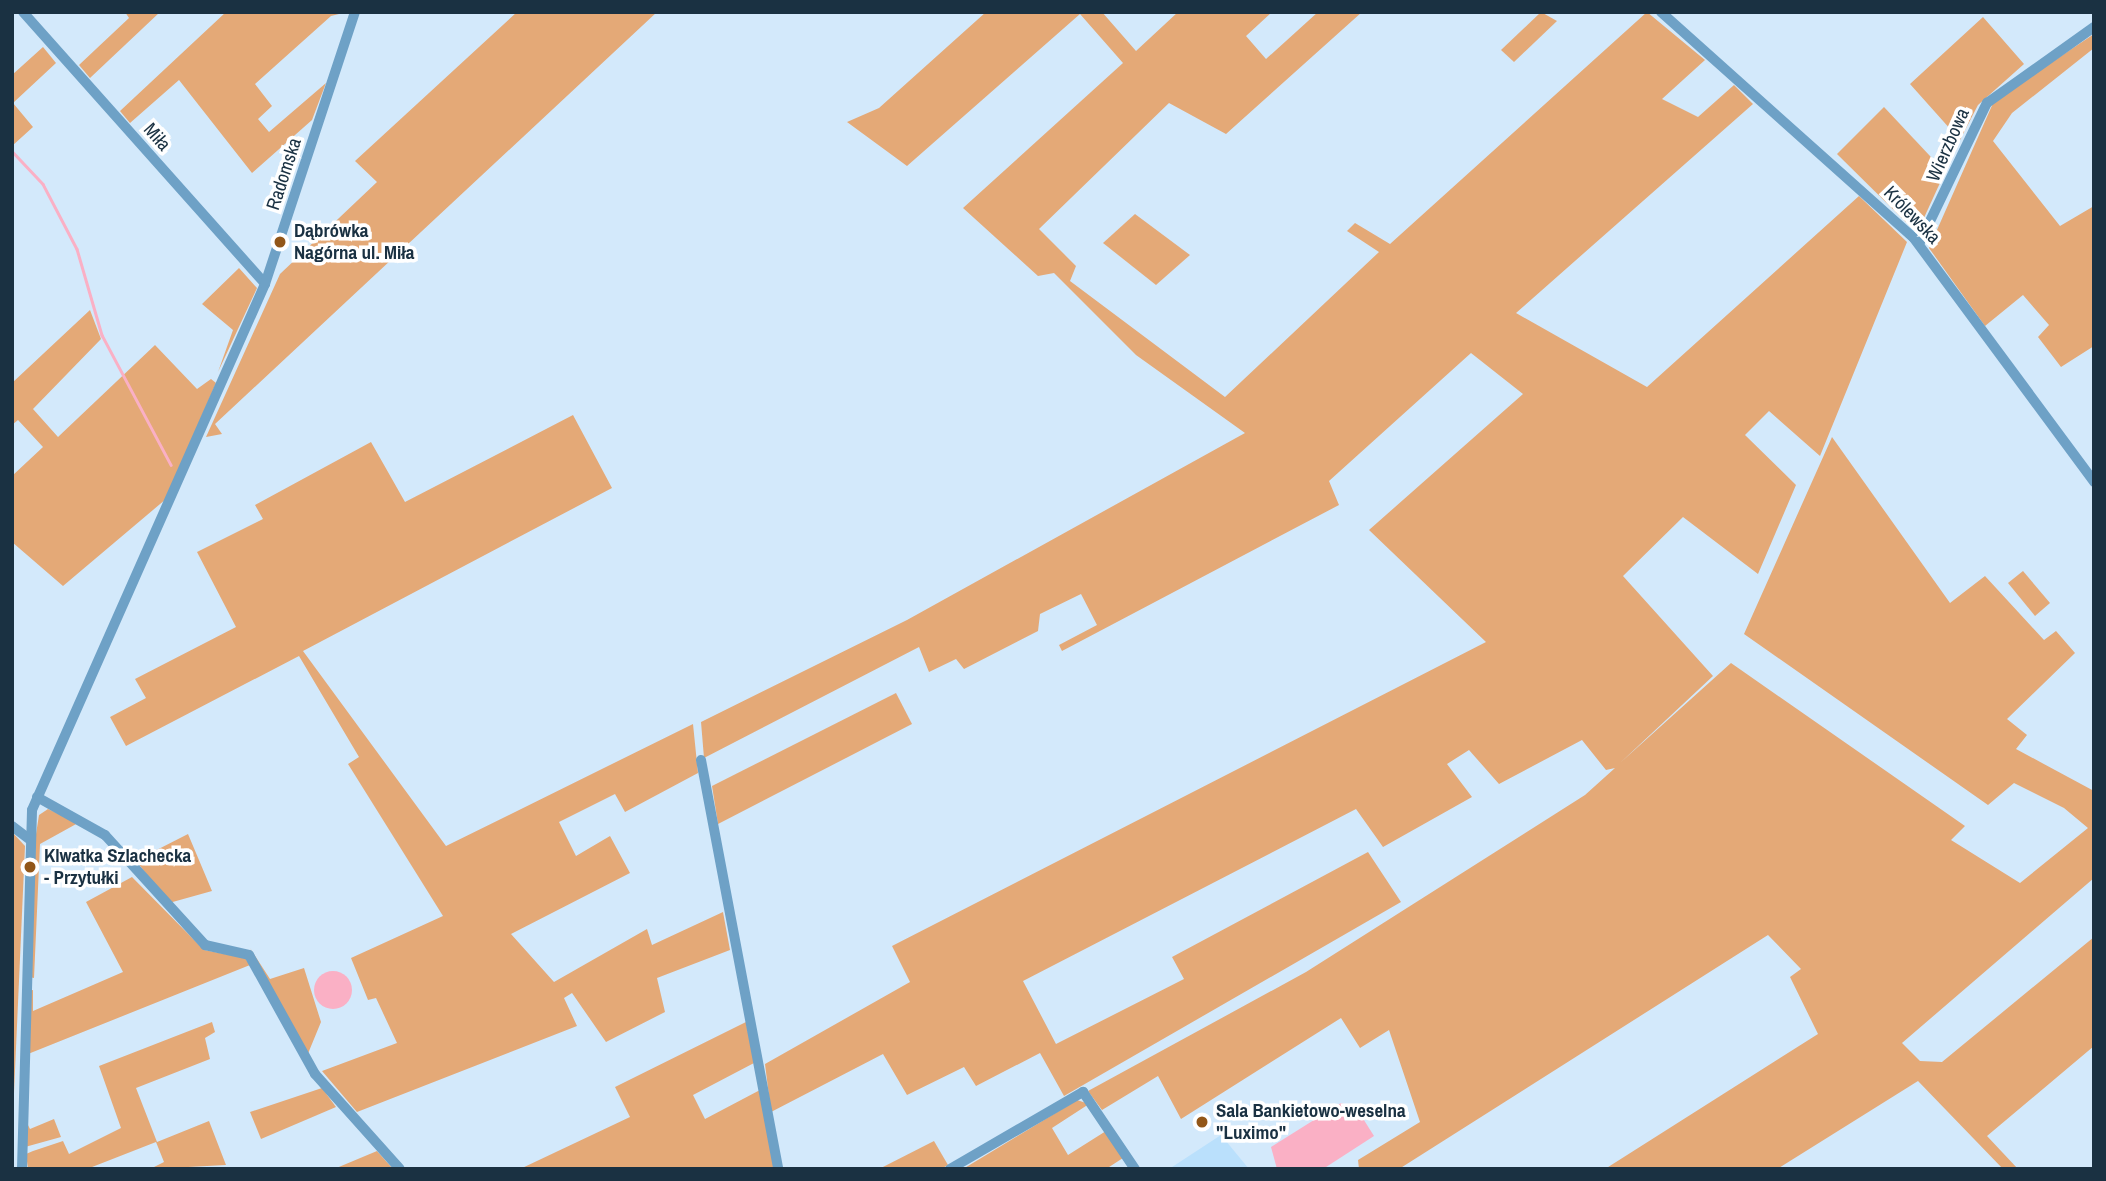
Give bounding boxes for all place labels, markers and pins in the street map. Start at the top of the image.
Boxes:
place label: Dąbrówka Nagórna ul. Miła [294,220,414,264]
marker: Dąbrówka Nagórna ul. Miła [272,234,288,250]
place label: Klwatka Szlachecka - Przytułki [44,845,191,889]
marker: Klwatka Szlachecka - Przytułki [22,859,38,875]
place label: Sala Bankietowo-weselna "Luximo" [1216,1100,1406,1144]
marker: Sala Bankietowo-weselna "Luximo" [1194,1114,1210,1130]

